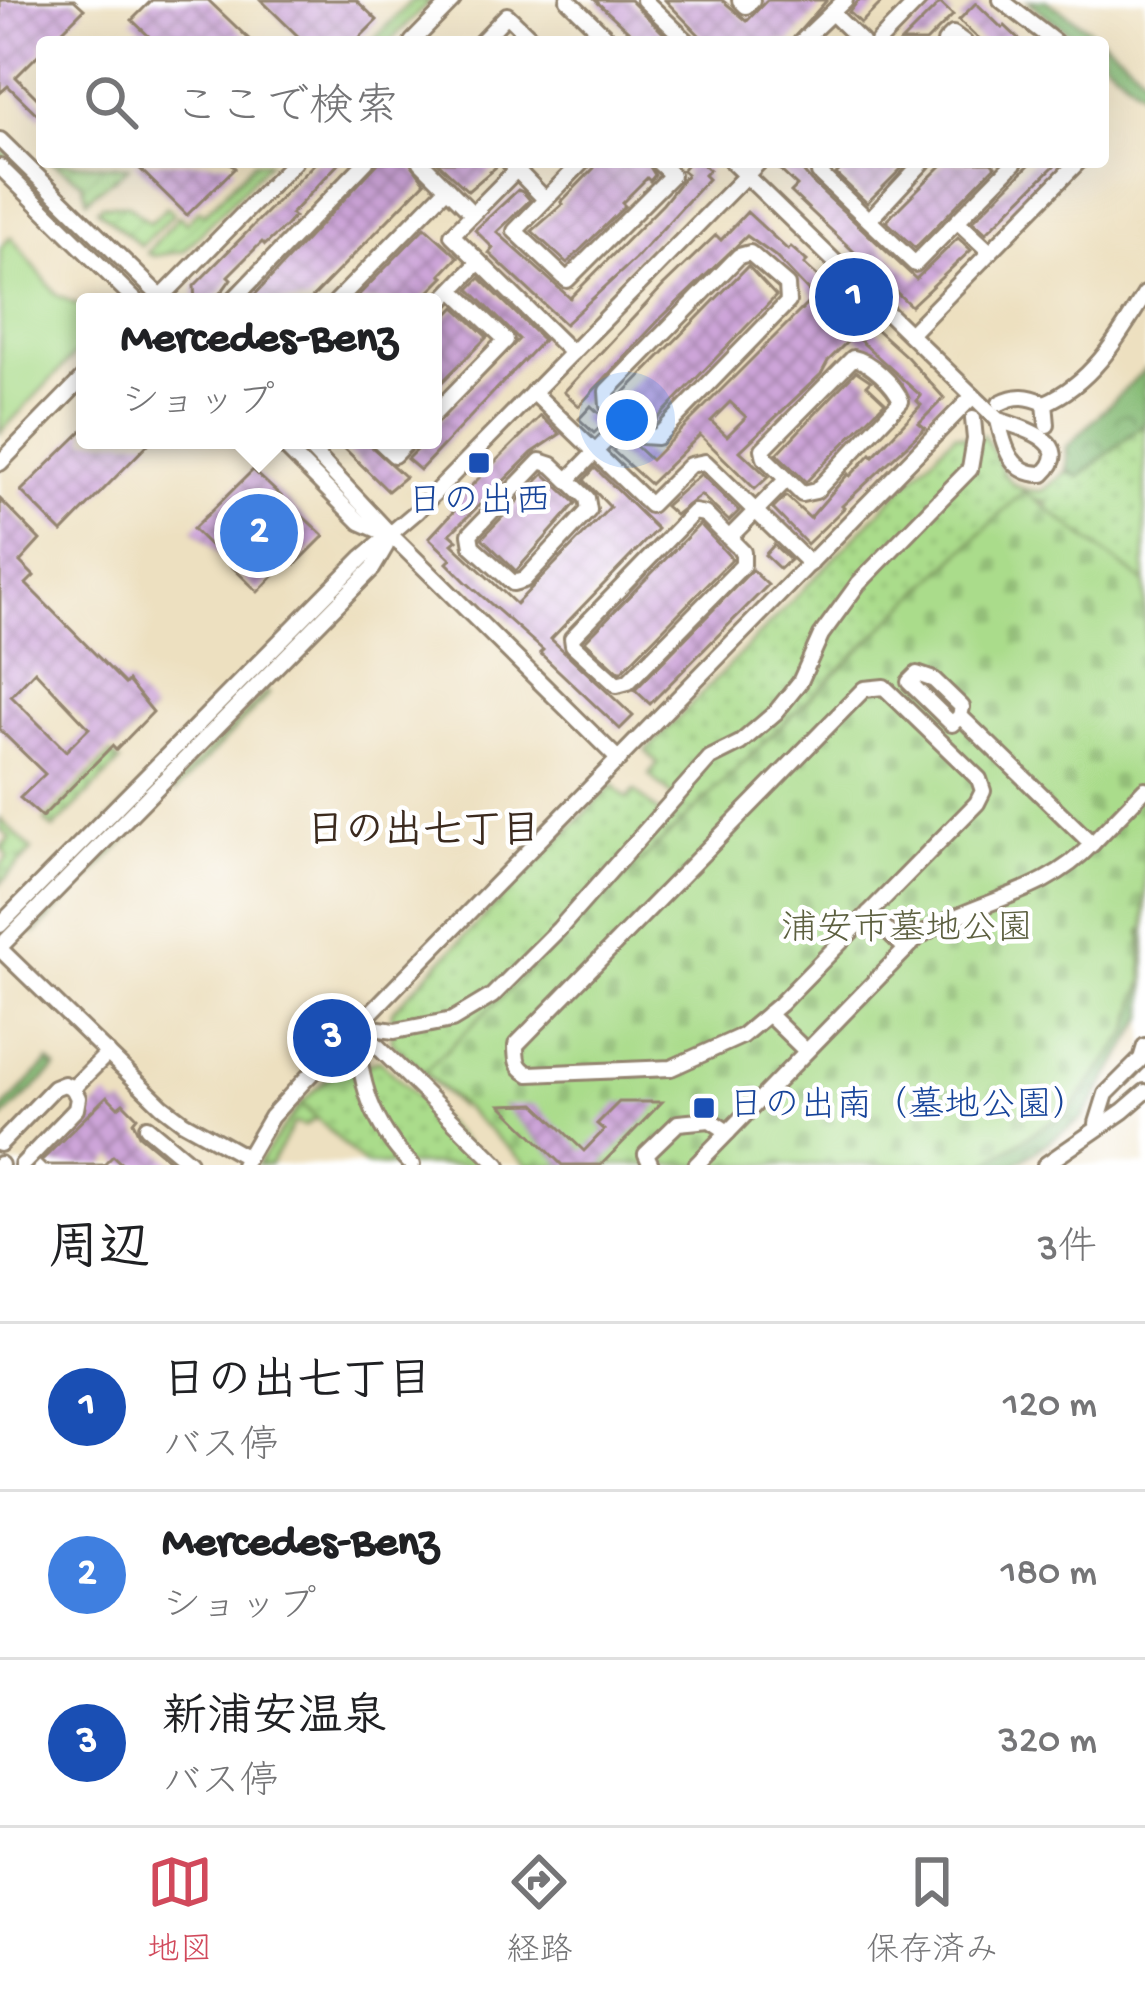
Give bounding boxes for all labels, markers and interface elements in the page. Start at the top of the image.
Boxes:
search box [36,36,1109,168]
icon: search [78,69,144,135]
text: ここで検索 [174,84,399,137]
pin: 1 [815,252,893,342]
popup [76,293,442,449]
text: Mercedes-Benz [121,314,397,367]
text: ショップ [121,382,275,428]
your location [597,390,657,450]
marker: 日の出西 [466,450,492,476]
place label: 日の出西 [407,482,551,526]
pin: 2 [220,488,298,578]
district label: 日の出七丁目 [306,809,540,857]
park label: 浦安市墓地公園 [781,908,1033,953]
pin: 3 [293,993,371,1083]
place label: 日の出南（墓地公園） [728,1085,1088,1130]
marker: 日の出南（墓地公園） [691,1095,717,1121]
text: 周辺 [48,1223,150,1283]
text: 3件 [1038,1228,1097,1274]
text: 日の出七丁目 [162,1358,432,1411]
text: 1 [79,1384,95,1430]
text: 120 m [1003,1384,1097,1430]
text: バス停 [162,1426,279,1472]
text: Mercedes-Benz [162,1518,439,1571]
text: 2 [77,1552,97,1598]
text: 180 m [1001,1552,1097,1598]
text: ショップ [162,1586,316,1632]
text: 新浦安温泉 [162,1694,387,1747]
text: 3 [77,1720,97,1766]
text: 320 m [999,1720,1097,1766]
text: バス停 [162,1762,279,1808]
tab: 地図 [147,1849,213,1972]
tab: 経路 [506,1849,572,1972]
tab: 保存済み [866,1849,998,1972]

